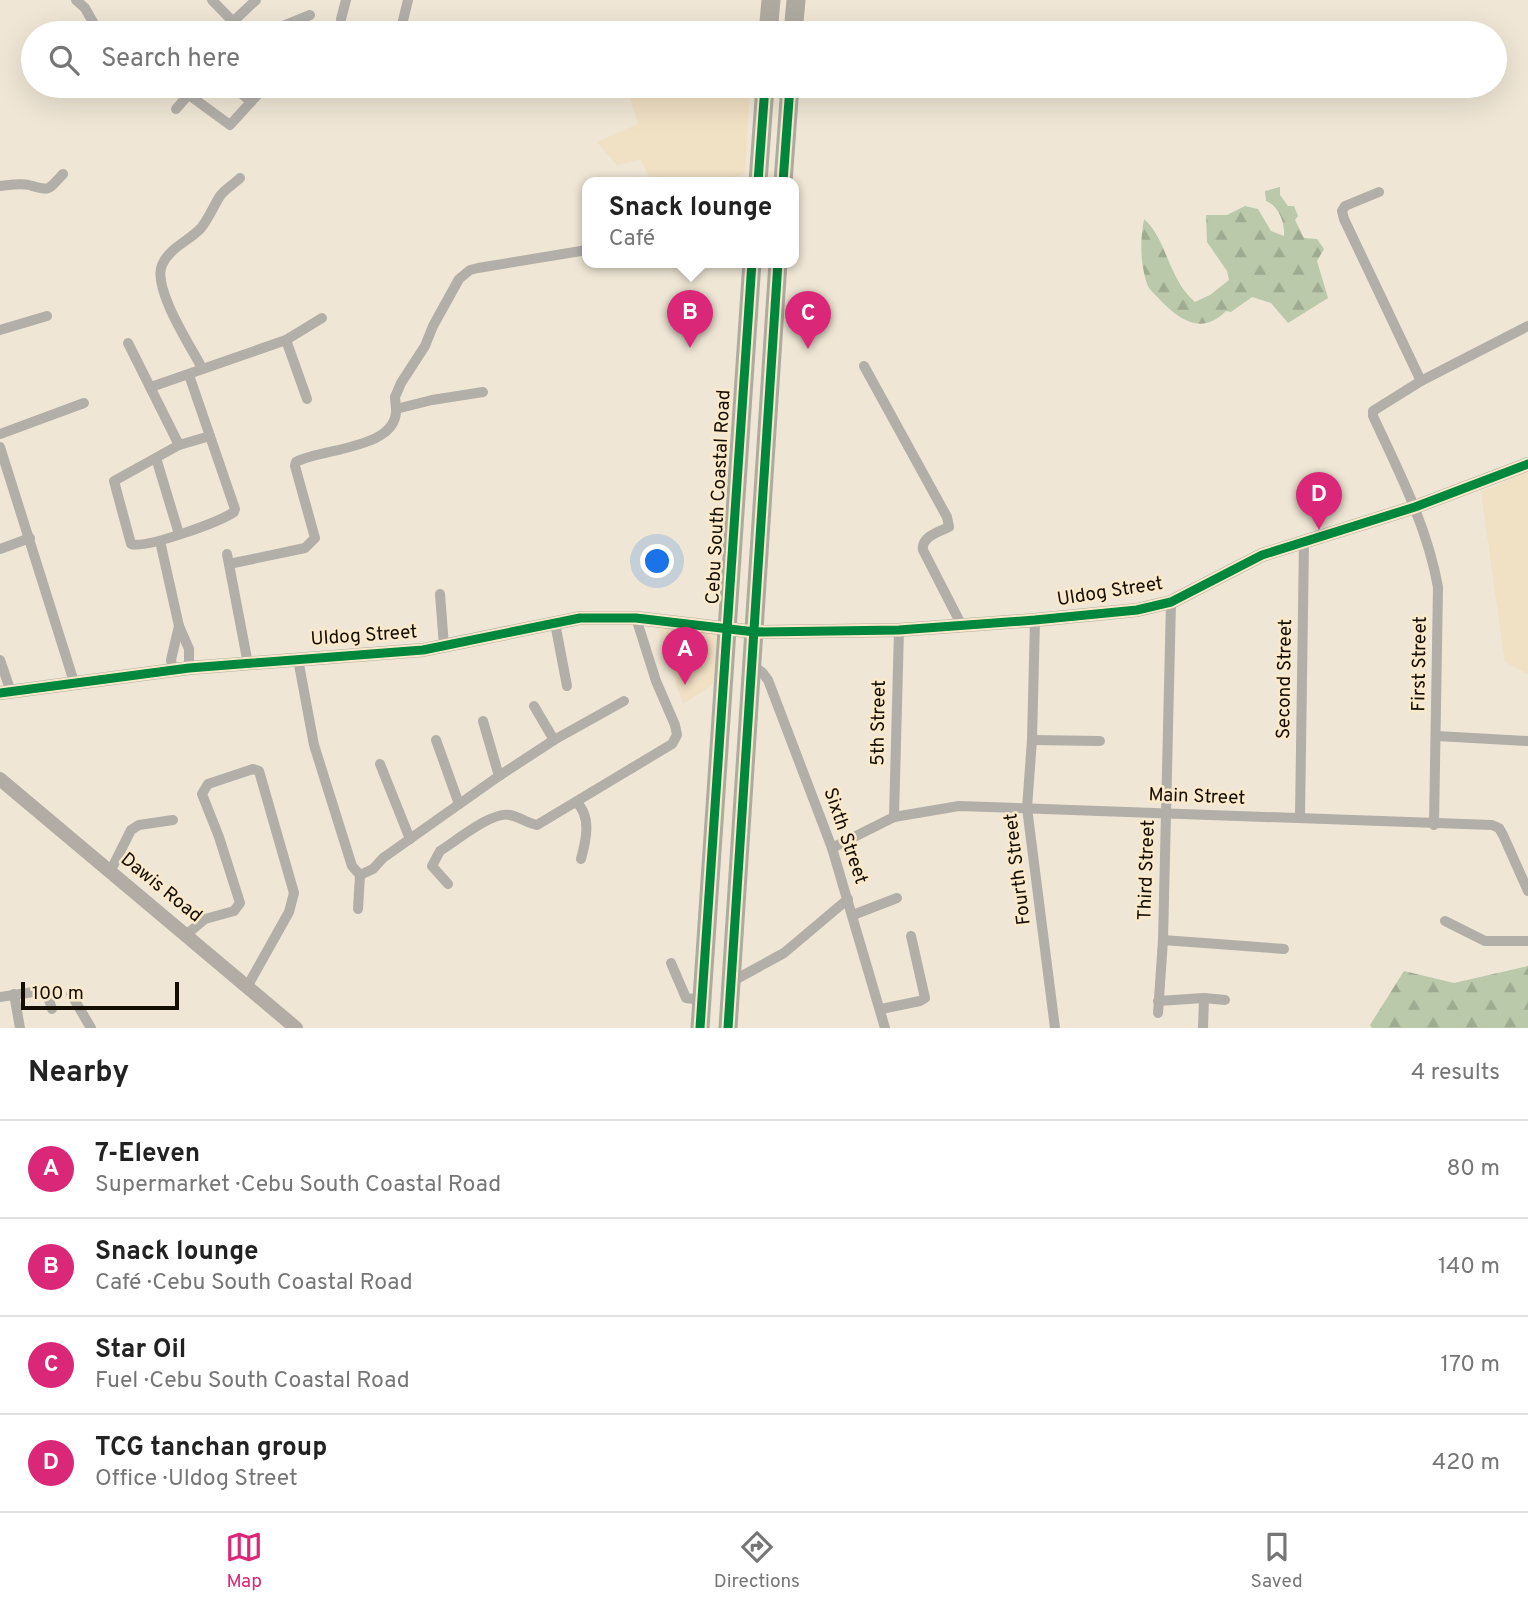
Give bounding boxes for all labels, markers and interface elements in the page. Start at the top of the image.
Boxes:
search box [21,21,1507,98]
icon: search [45,41,83,79]
text: Search here [101,43,240,76]
popup [582,177,799,268]
text: Snack lounge [609,192,772,225]
text: Café [609,225,655,254]
pin: B [667,290,713,348]
pin: C [785,291,831,349]
street label: Cebu South Coastal Road [701,389,737,605]
pin: D [1296,472,1342,530]
your location [640,544,674,578]
street label: Uldog Street [1055,572,1165,612]
street label: First Street [1407,616,1433,712]
street label: Second Street [1272,619,1298,739]
street label: Uldog Street [310,620,418,652]
pin: A [662,627,708,685]
street label: 5th Street [866,680,892,766]
street label: Main Street [1148,783,1246,811]
street label: Sixth Street [817,785,873,887]
street label: Fourth Street [999,812,1037,926]
street label: Third Street [1133,819,1161,921]
street label: Dawis Road [115,848,207,928]
scale bar [21,979,178,1011]
text: 100 m [32,982,84,1006]
text: Nearby [28,1055,129,1092]
text: 4 results [1411,1059,1500,1088]
text: 7-Eleven [95,1138,200,1171]
text: A [43,1155,59,1184]
text: 80 m [1447,1155,1500,1184]
text: Supermarket · Cebu South Coastal Road [95,1171,501,1200]
text: Snack lounge [95,1236,259,1269]
text: B [43,1253,59,1282]
text: 140 m [1438,1253,1500,1282]
text: Café · Cebu South Coastal Road [95,1269,413,1298]
text: Star Oil [95,1334,186,1367]
text: C [44,1351,58,1380]
text: 170 m [1441,1351,1500,1380]
text: Fuel · Cebu South Coastal Road [95,1367,410,1396]
text: TCG tanchan group [95,1432,327,1465]
text: D [43,1449,59,1478]
text: 420 m [1432,1449,1500,1478]
text: Office · Uldog Street [95,1465,298,1494]
tab: Map [225,1528,263,1594]
tab: Directions [714,1528,800,1594]
tab: Saved [1251,1528,1303,1594]

